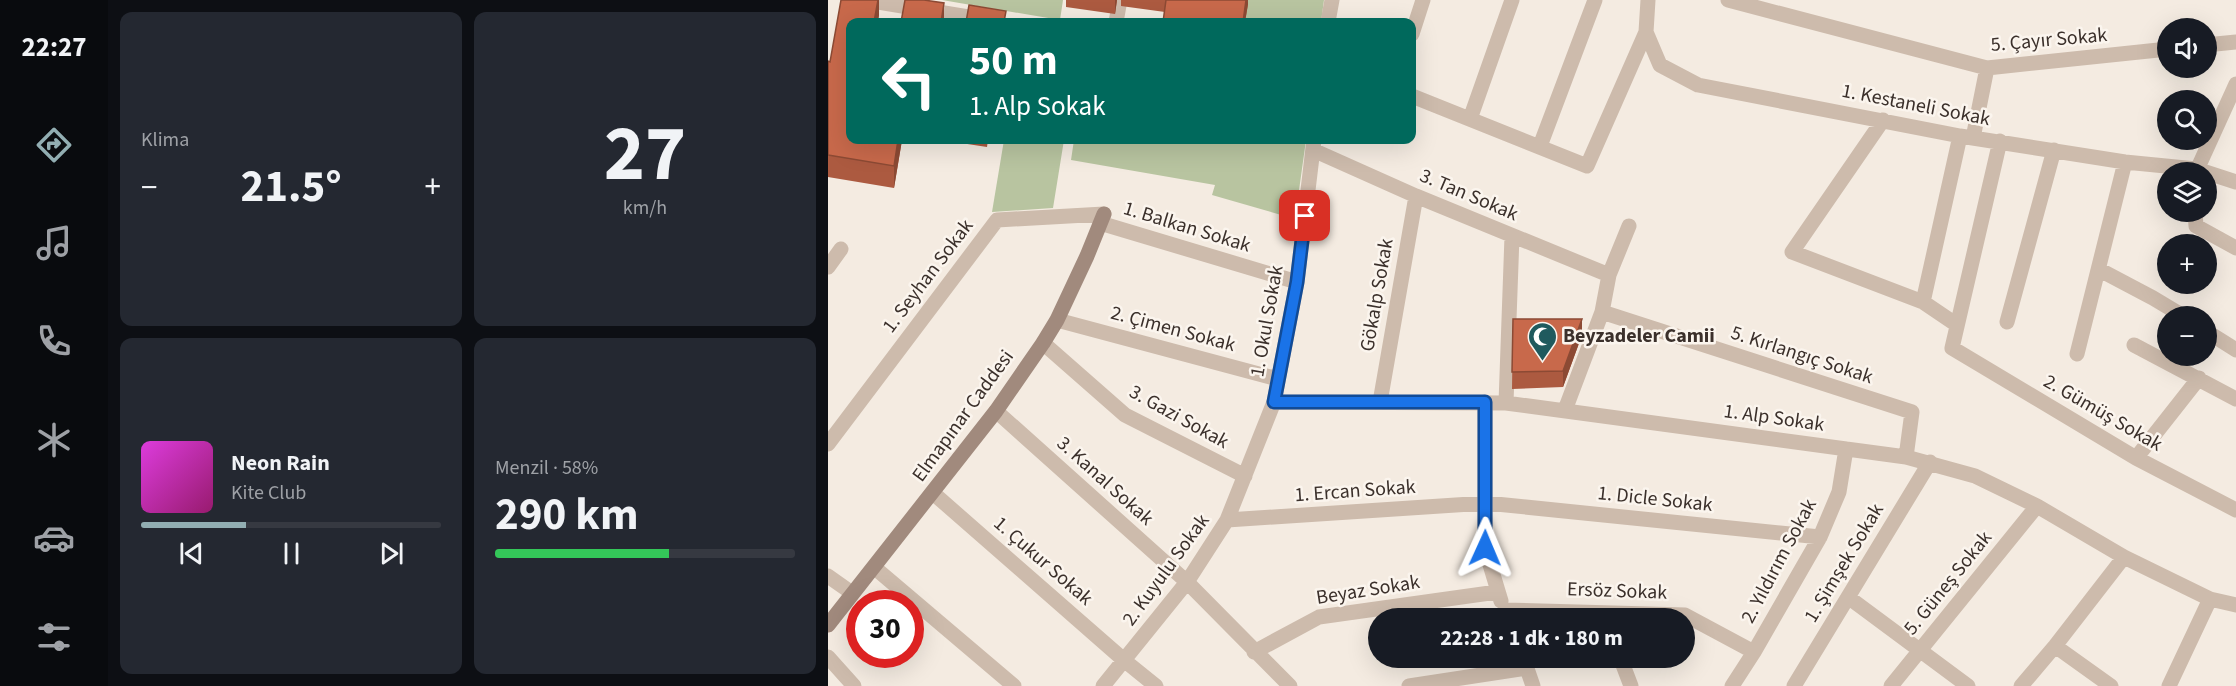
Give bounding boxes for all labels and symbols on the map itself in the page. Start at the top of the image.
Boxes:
street label: 5. Çayır Sokak [1990,21,2109,59]
street label: 1. Kestaneli Sokak [1839,77,1993,133]
street label: 3. Tan Sokak [1415,162,1523,228]
pin [1279,190,1330,241]
street label: 1. Balkan Sokak [1120,194,1254,260]
street label: 1. Seyhan Sokak [876,213,980,339]
street label: Gökalp Sokak [1353,236,1401,354]
street label: 1. Okul Sokak [1243,263,1291,379]
street label: 2. Çimen Sokak [1108,299,1238,359]
street label: 5. Kırlangıç Sokak [1727,319,1877,391]
mosque icon: Beyzadeler Camii [1526,320,1558,362]
place label: Beyzadeler Camii [1563,322,1715,350]
street label: Elmapınar Caddesi [905,344,1021,488]
street label: 2. Gümüş Sokak [2038,368,2168,458]
street label: 3. Gazi Sokak [1124,378,1234,456]
street label: 1. Alp Sokak [1722,397,1826,439]
street label: 3. Kanal Sokak [1050,430,1160,532]
street label: 1. Ercan Sokak [1293,473,1417,509]
street label: 1. Dicle Sokak [1596,479,1714,519]
street label: 2. Yıldırım Sokak [1734,494,1824,628]
street label: 1. Şimşek Sokak [1797,498,1891,628]
street label: 2. Kuyulu Sokak [1116,508,1216,632]
street label: 1. Çukur Sokak [987,510,1099,612]
position arrow [1453,516,1517,580]
street label: 5. Güneş Sokak [1897,525,1999,641]
street label: Beyaz Sokak [1314,568,1422,612]
street label: Ersöz Sokak [1566,575,1668,607]
speed limit sign: 30 [846,590,924,668]

